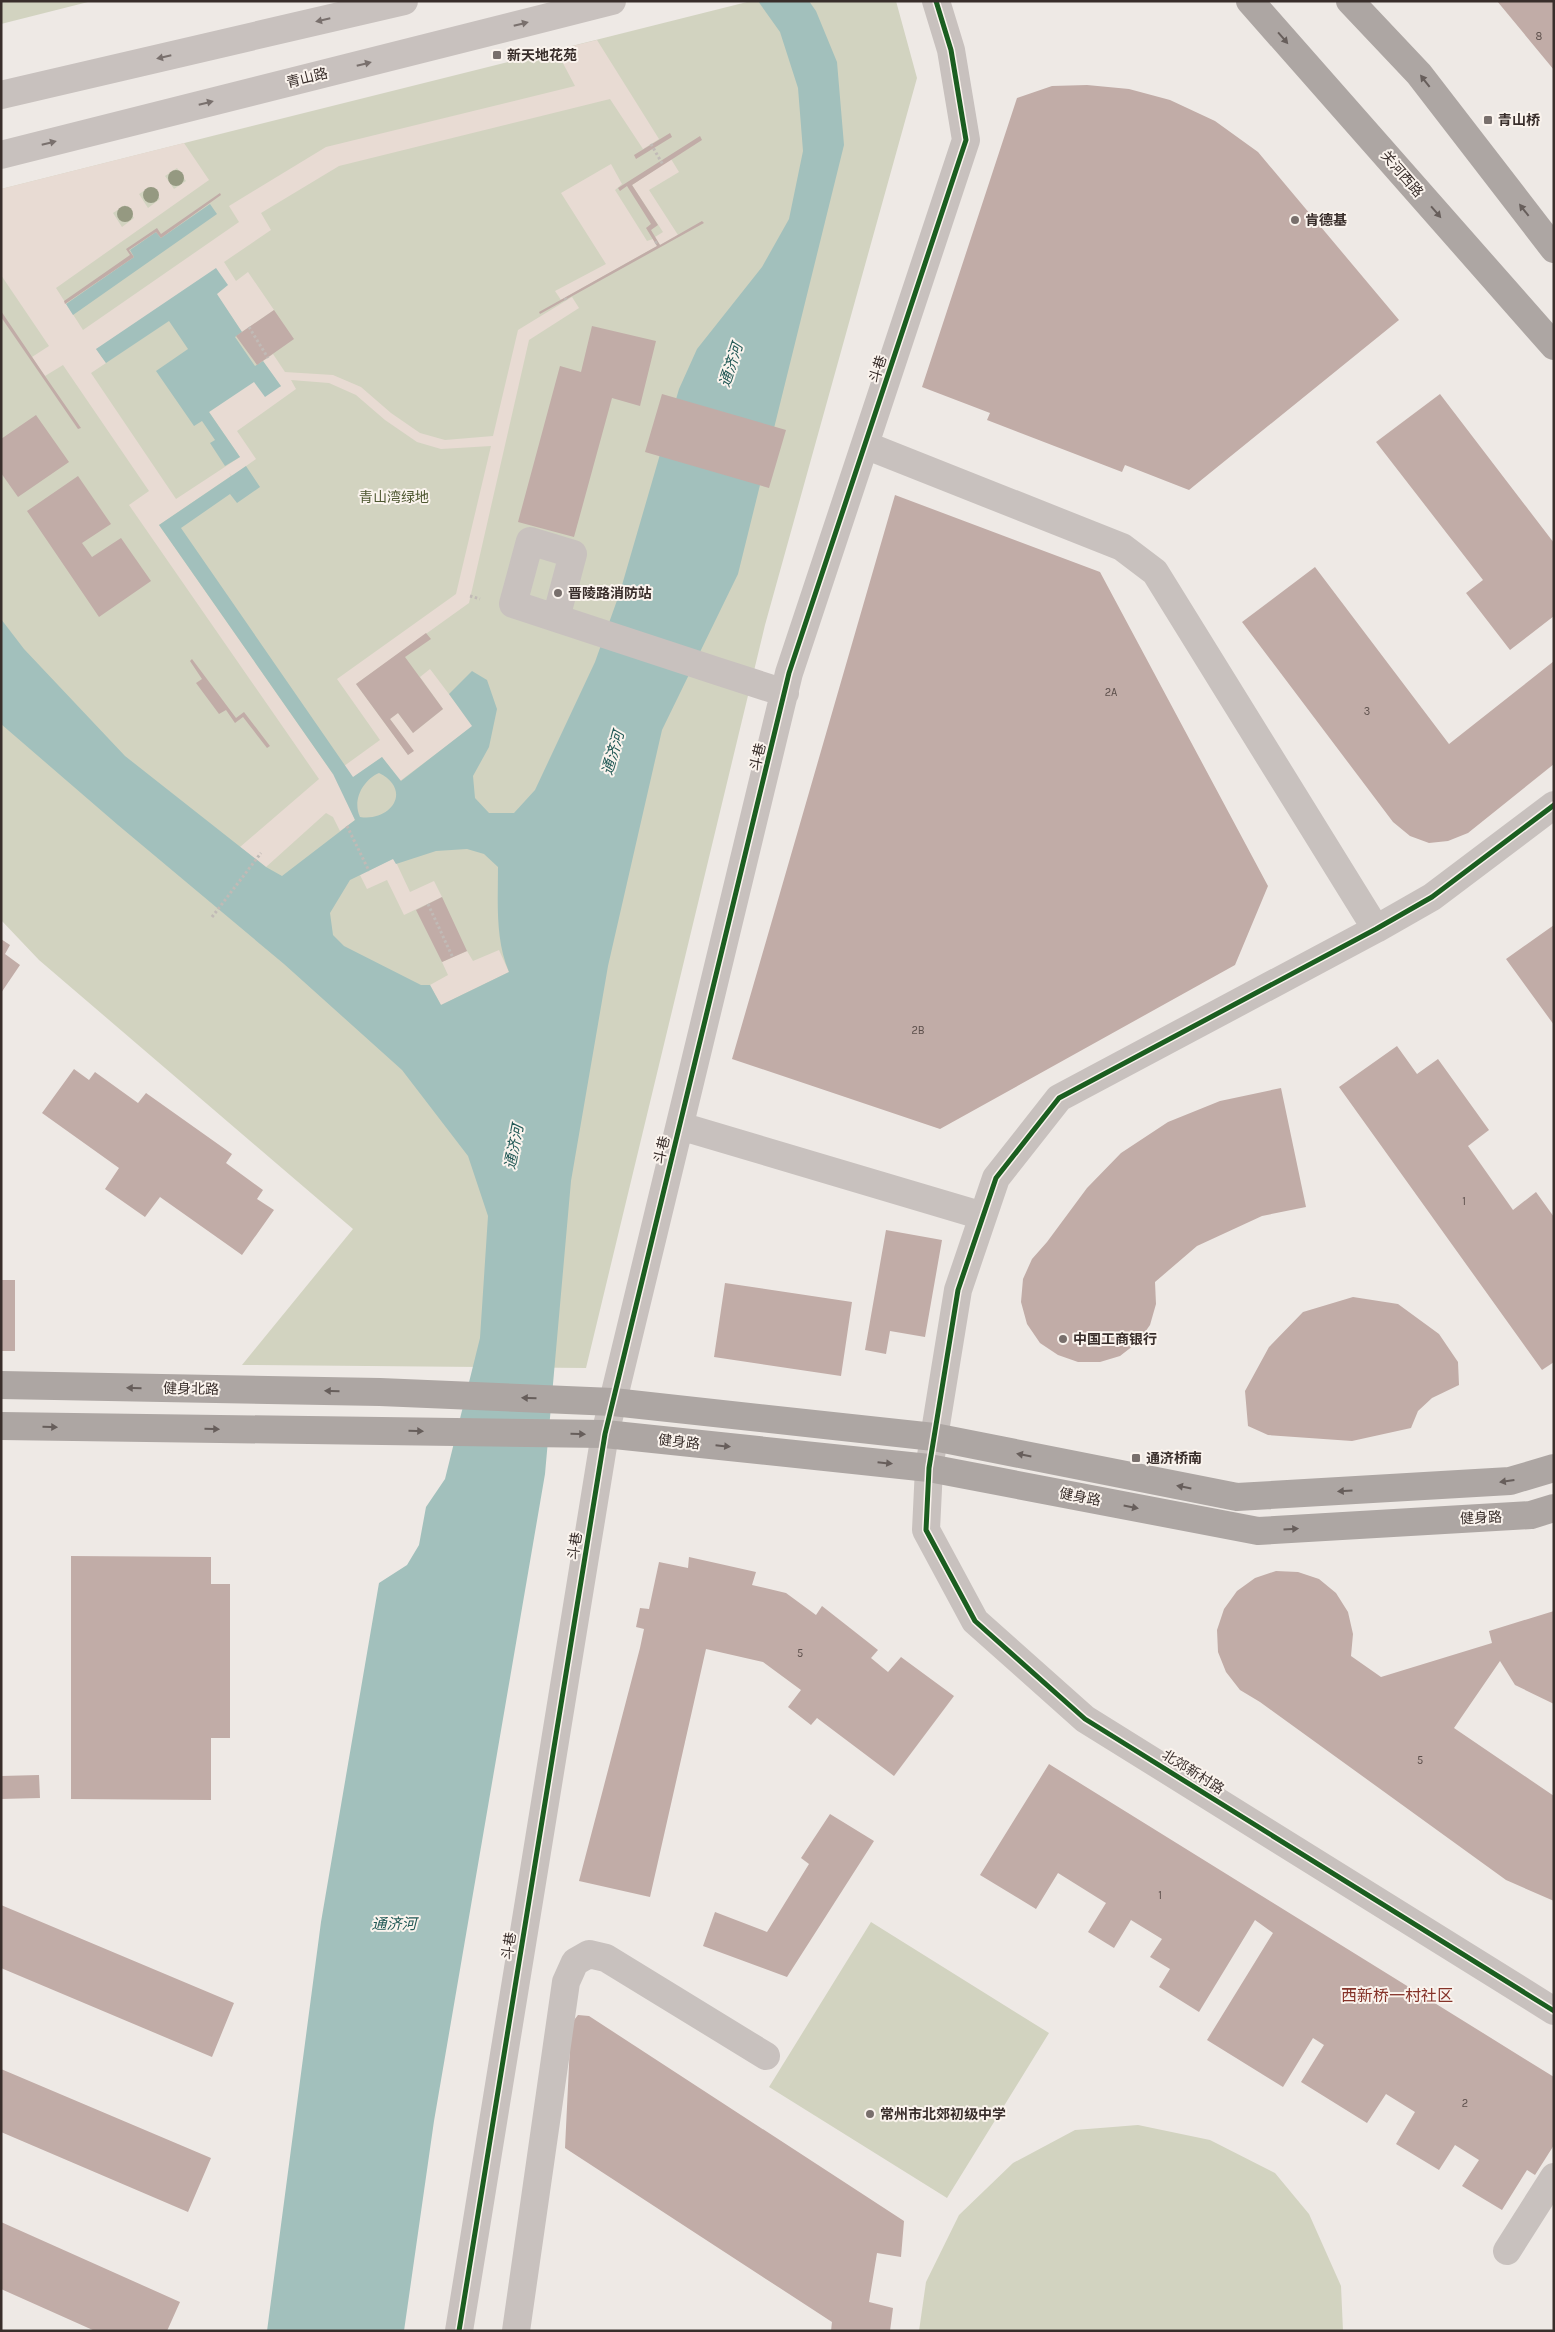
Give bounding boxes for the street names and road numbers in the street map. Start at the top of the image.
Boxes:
street label: 青山路 [285,65,329,91]
street label: 关河西路 [1377,147,1427,201]
street label: 斗巷 [866,353,890,385]
street label: 斗巷 [746,741,770,773]
street label: 斗巷 [650,1134,674,1166]
street label: 健身北路 [163,1380,219,1398]
street label: 健身路 [657,1431,701,1453]
street label: 健身路 [1058,1485,1102,1509]
street label: 健身路 [1460,1508,1502,1528]
street label: 斗巷 [564,1531,586,1561]
street label: 北郊新村路 [1159,1746,1227,1798]
street label: 斗巷 [498,1931,520,1961]

